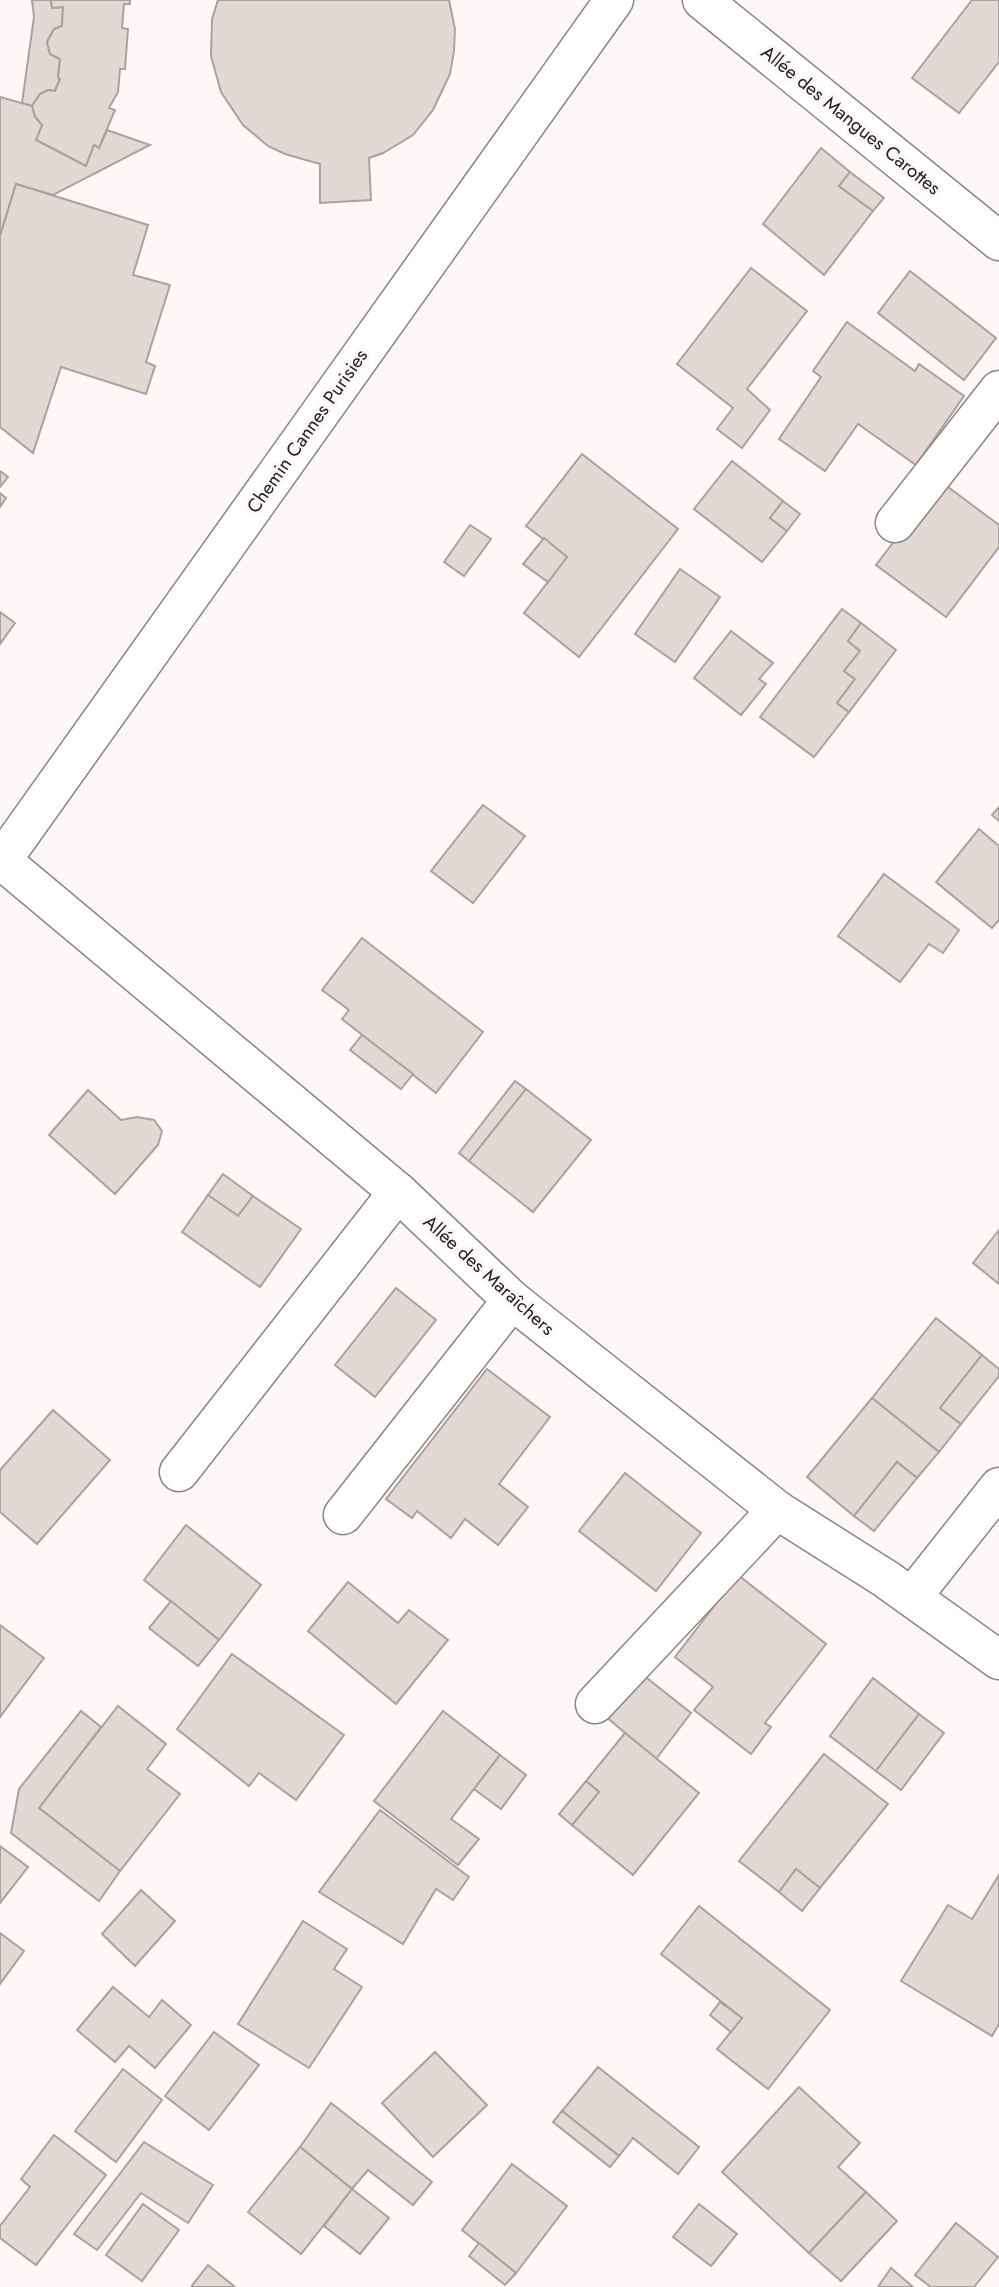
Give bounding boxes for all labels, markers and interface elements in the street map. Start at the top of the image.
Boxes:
street label: Allée des Mangues Carottes [755,39,947,201]
street label: Chemin Cannes Purisies [240,343,374,519]
street label: Allée des Maraîchers [417,1209,561,1342]

